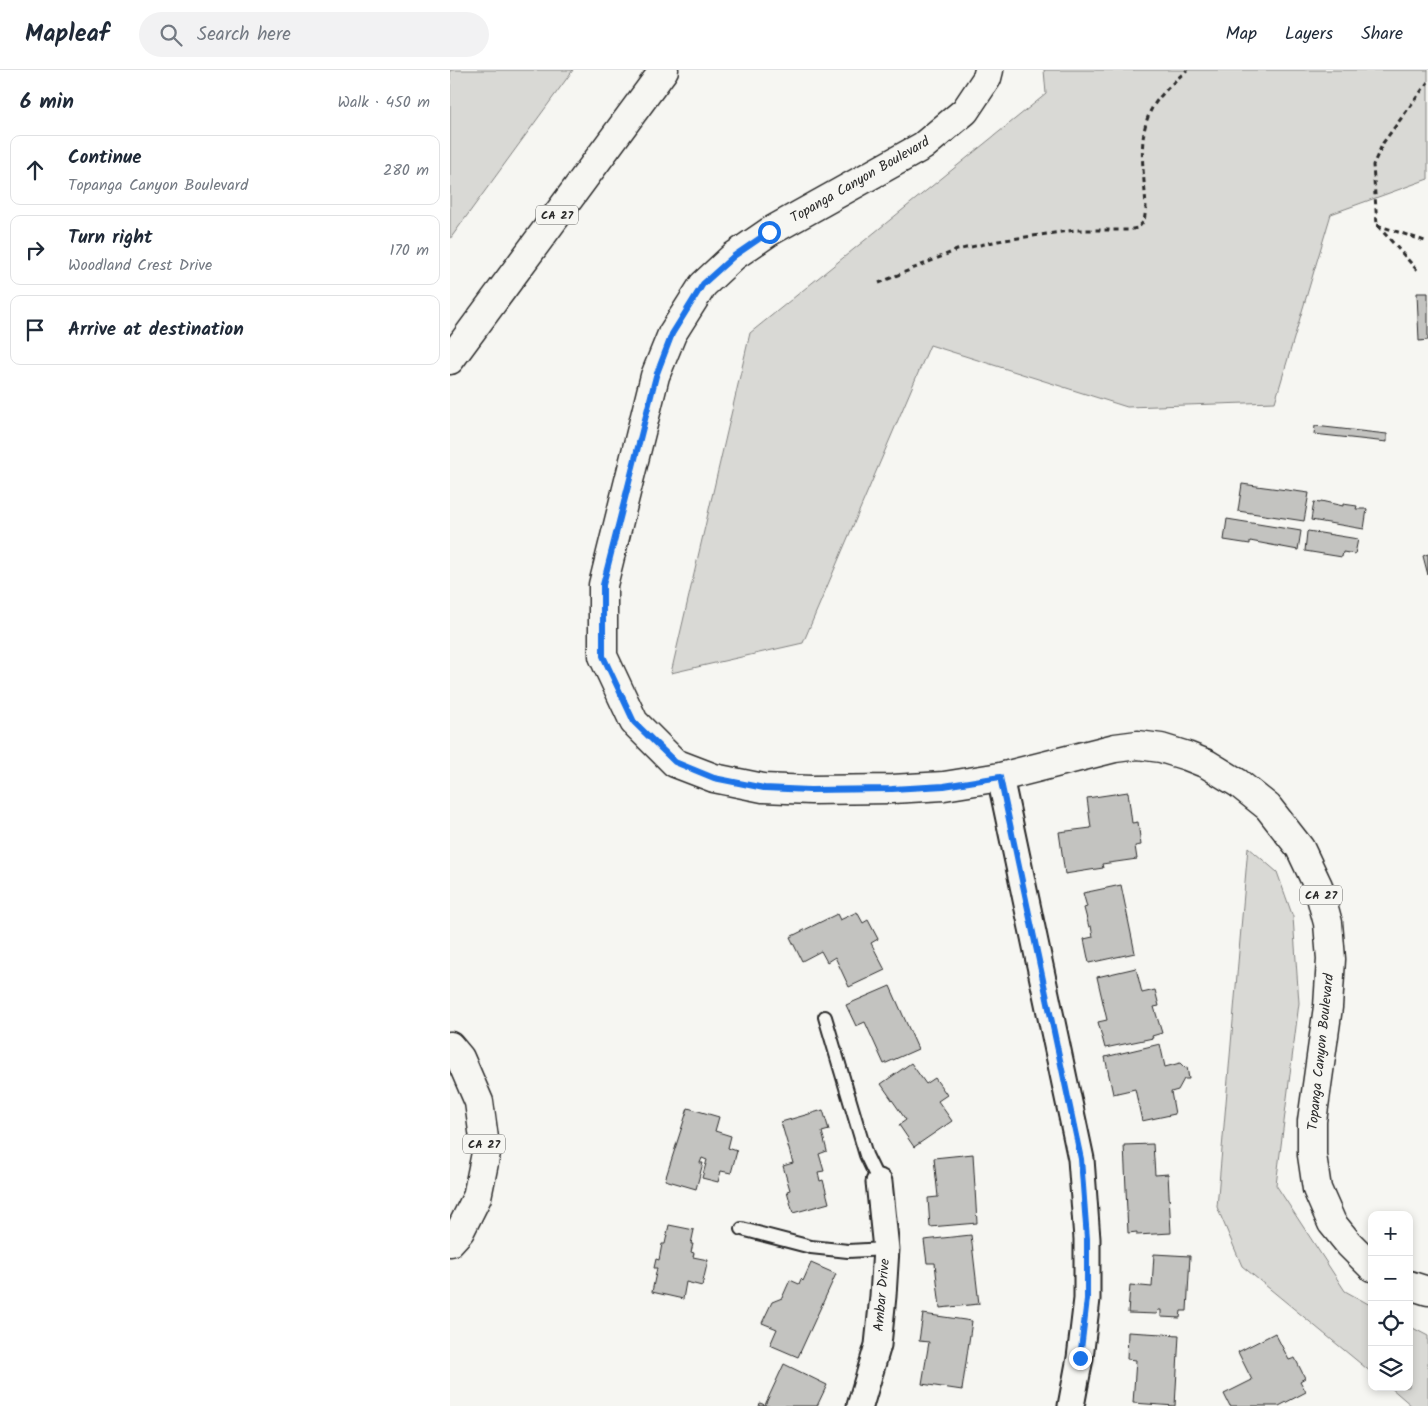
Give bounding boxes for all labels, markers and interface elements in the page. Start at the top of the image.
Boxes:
search box [139,12,489,57]
text: Mapleaf [25,15,109,54]
text: Search here [197,20,291,50]
text: Map [1226,20,1257,49]
text: Layers [1285,20,1333,49]
text: Share [1361,20,1403,49]
icon: search [157,21,185,49]
text: 6 min [20,86,74,119]
text: Walk · 450 m [337,90,430,115]
street label: Topanga Canyon Boulevard [786,131,935,229]
text: Continue [68,143,141,173]
icon: ahead [21,156,49,184]
text: 280 m [383,158,429,183]
text: Topanga Canyon Boulevard [68,173,248,198]
road number: CA 27 [536,206,578,224]
route start [758,221,781,244]
text: Turn right [68,223,153,253]
icon: right [21,236,49,264]
text: 170 m [389,238,429,263]
text: Woodland Crest Drive [68,253,212,278]
text: Arrive at destination [68,315,244,345]
icon: arrive [21,316,49,344]
road number: CA 27 [1300,886,1342,904]
street label: Topanga Canyon Boulevard [1302,971,1340,1132]
road number: CA 27 [463,1134,505,1154]
map controls [1368,1211,1413,1391]
button: + [1368,1211,1413,1256]
button: − [1368,1256,1413,1301]
street label: Ambar Drive [868,1257,896,1332]
button: locate [1368,1301,1413,1346]
button: layers [1368,1346,1413,1391]
route end [1069,1347,1092,1370]

